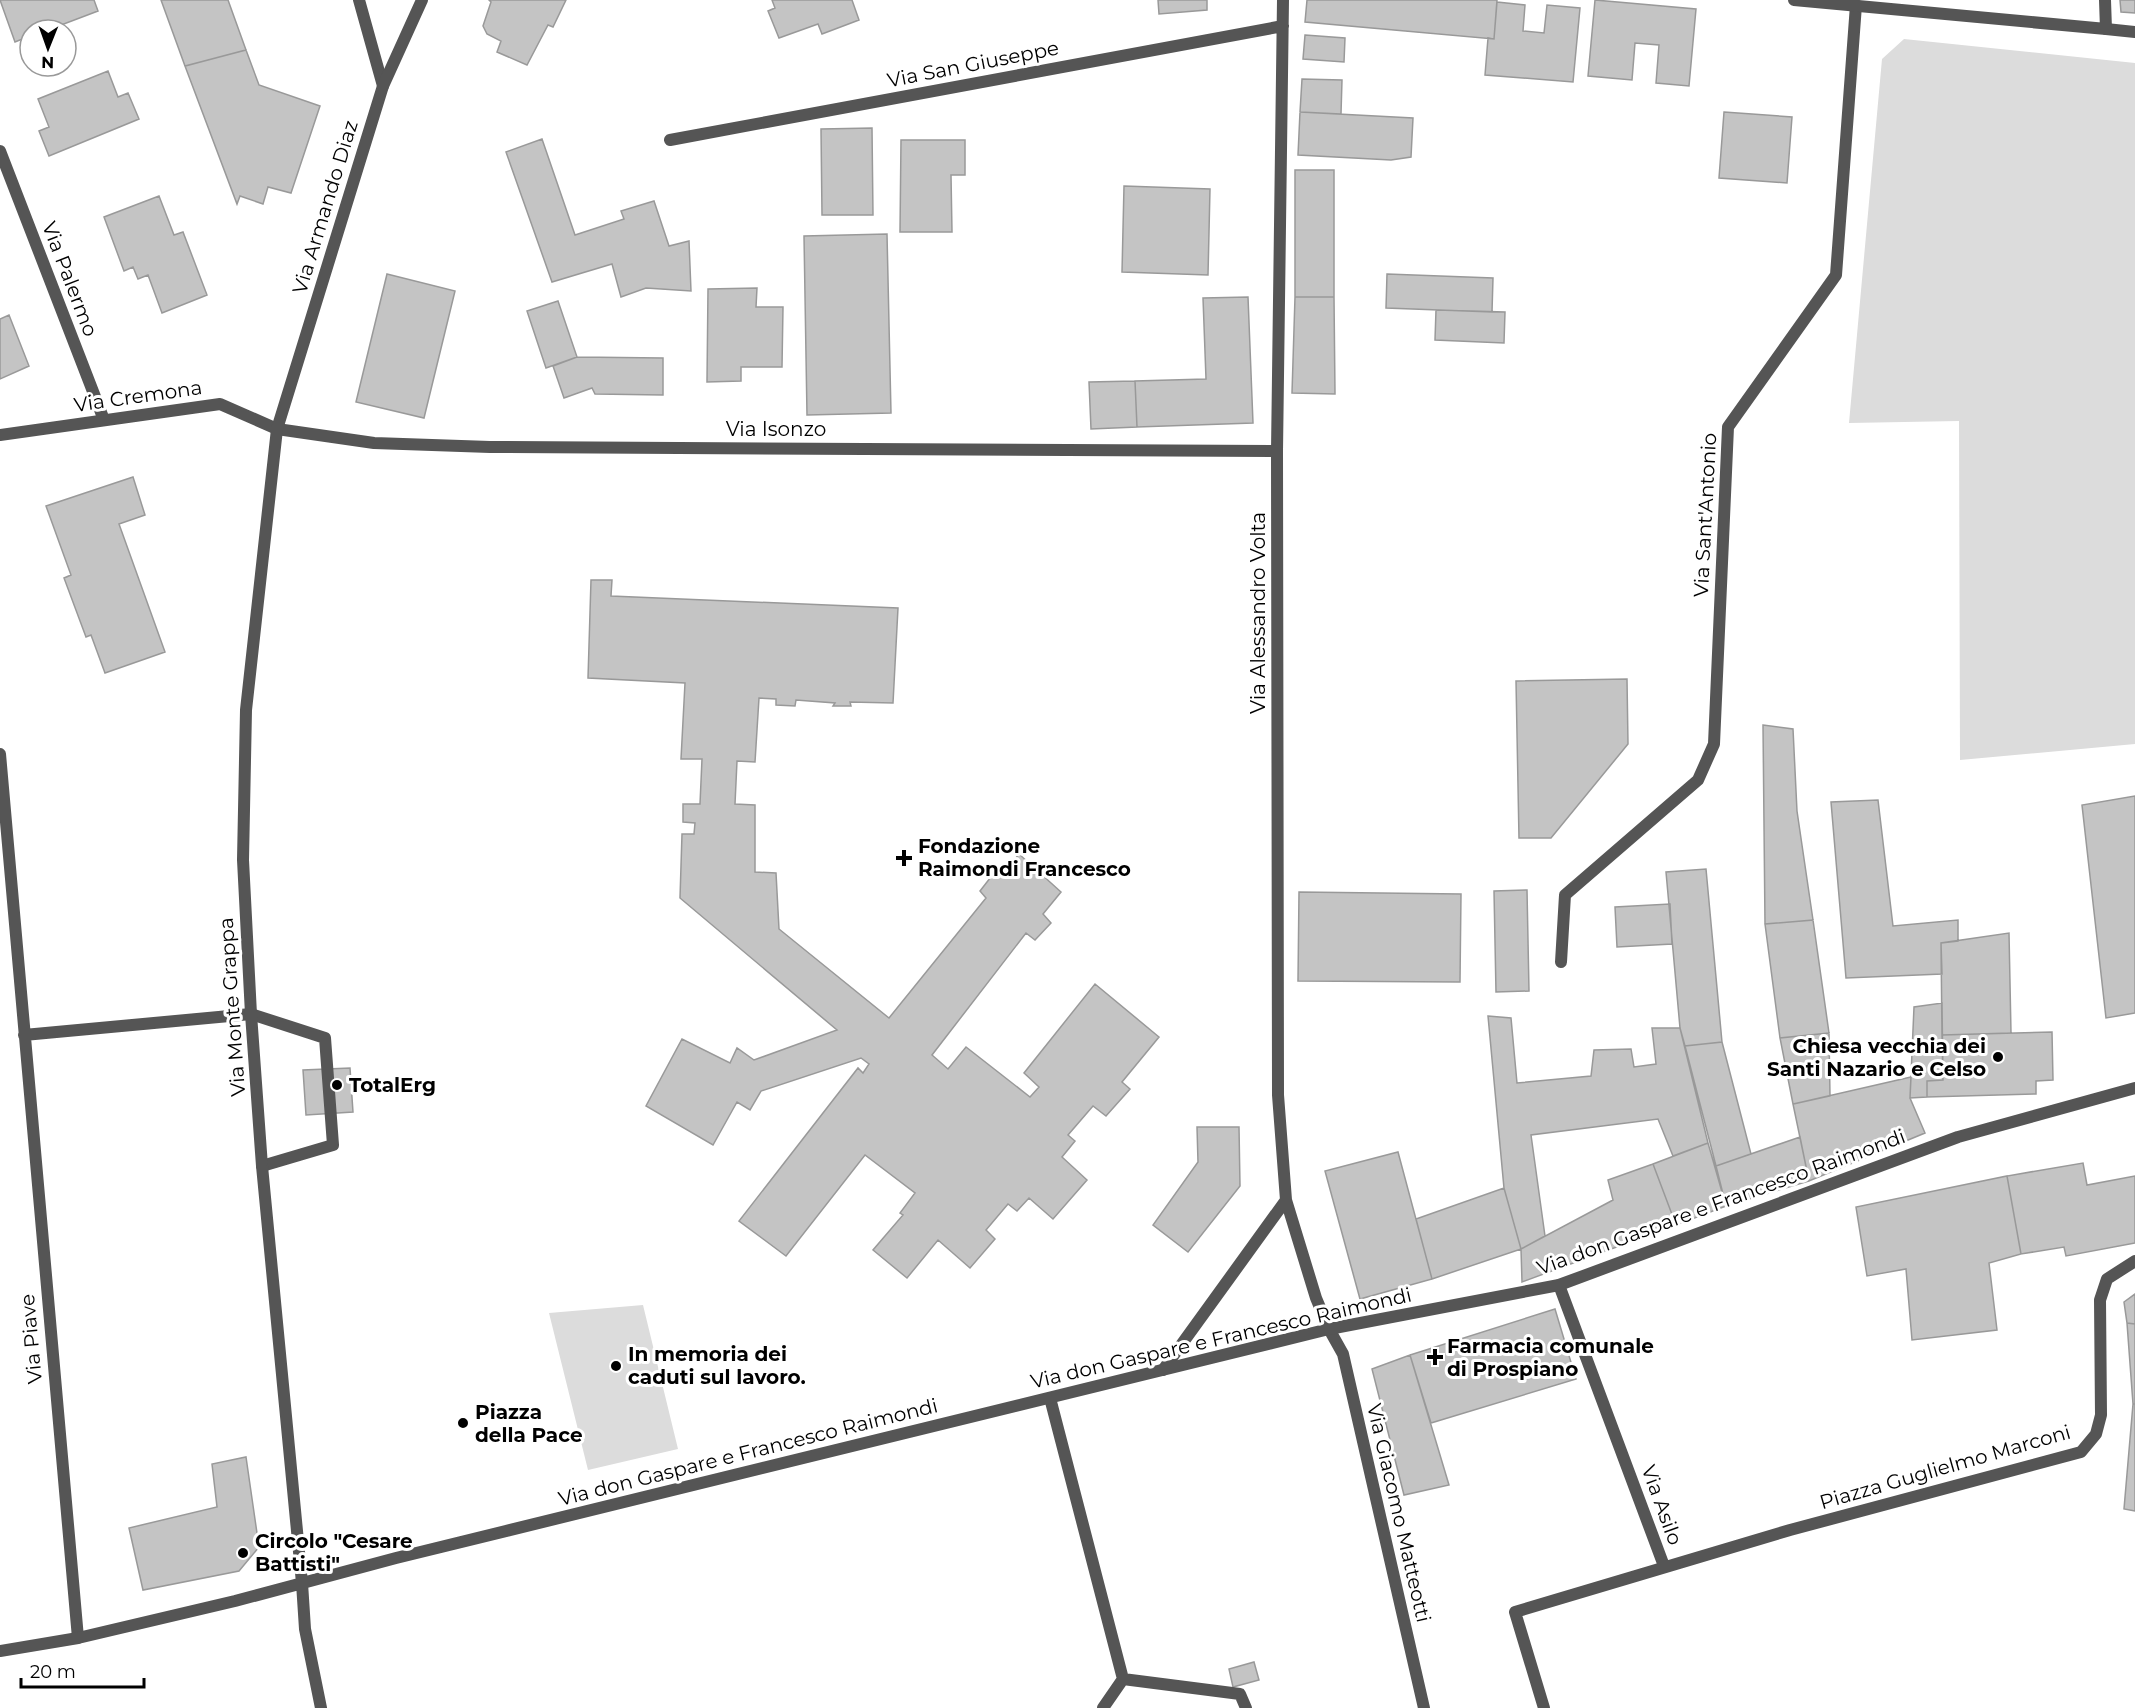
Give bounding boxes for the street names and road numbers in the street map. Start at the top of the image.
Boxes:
street label: Via San Giuseppe [885,36,1061,92]
street label: Via Armando Diaz [287,117,363,297]
street label: Via Palermo [37,218,103,340]
street label: Via Cremona [72,375,204,417]
street label: Via Isonzo [726,417,826,441]
street label: Via Sant'Antonio [1689,432,1721,598]
street label: Via Alessandro Volta [1246,512,1270,714]
street label: Via Monte Grappa [214,917,250,1097]
street label: Via don Gaspare e Francesco Raimondi [1534,1124,1908,1280]
street label: Via don Gaspare e Francesco Raimondi [1028,1282,1414,1394]
street label: Via Piave [15,1293,47,1385]
street label: Via don Gaspare e Francesco Raimondi [556,1393,940,1511]
street label: Via Giacomo Matteotti [1362,1401,1436,1625]
street label: Piazza Guglielmo Marconi [1817,1420,2073,1514]
street label: Via Asilo [1636,1462,1688,1548]

